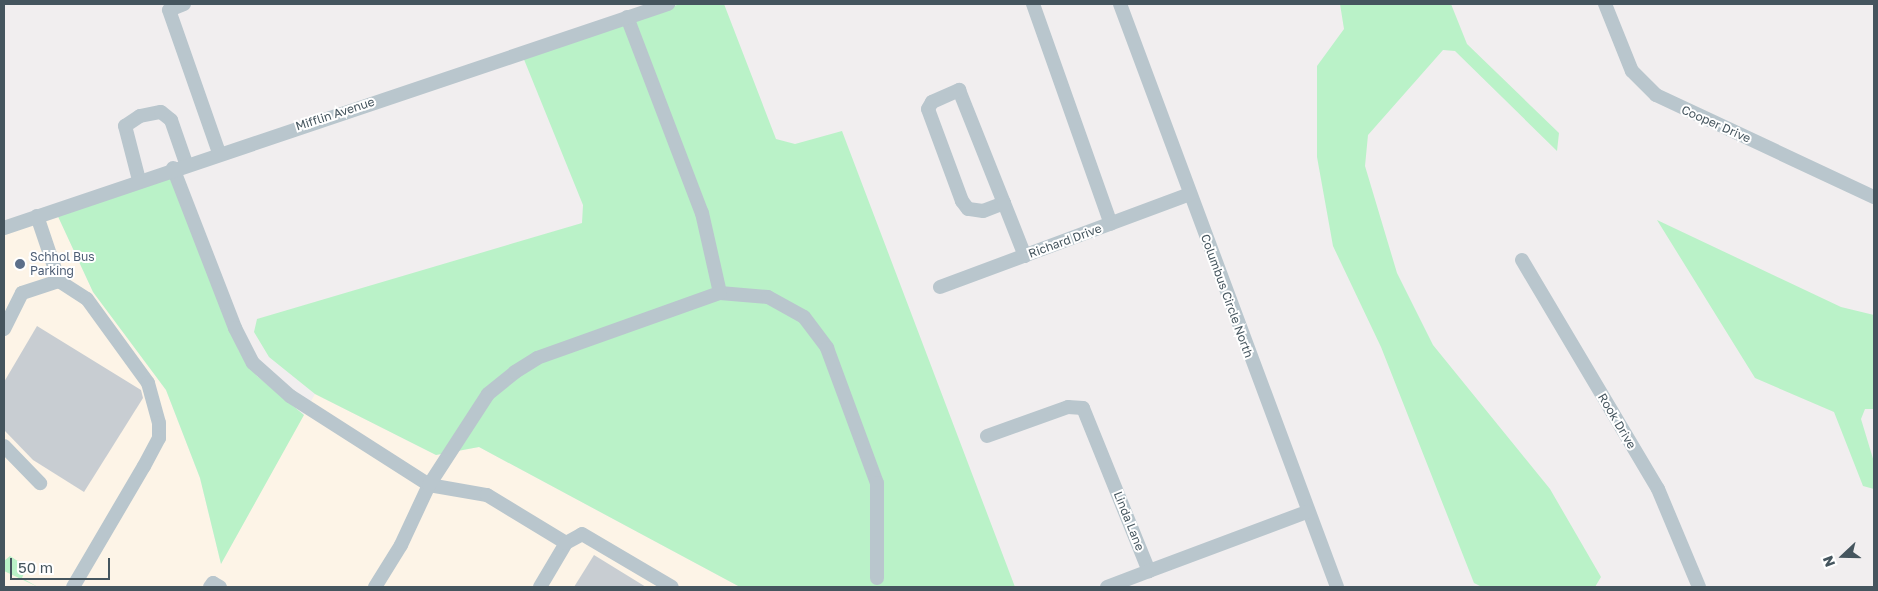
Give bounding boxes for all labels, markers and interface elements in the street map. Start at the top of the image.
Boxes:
street label: Mifflin Avenue [294,94,376,134]
street label: Cooper Drive [1679,102,1753,146]
street label: Richard Drive [1026,221,1104,261]
street label: Columbus Circle North [1198,232,1256,360]
place label: Schhol Bus Parking [30,250,95,278]
marker: Schhol Bus Parking [14,258,26,270]
street label: Rook Drive [1595,391,1639,451]
street label: Linda Lane [1111,489,1147,553]
north arrow [1818,531,1868,581]
scale bar [12,548,112,580]
text: N [1819,554,1838,570]
text: 50 m [18,558,53,576]

